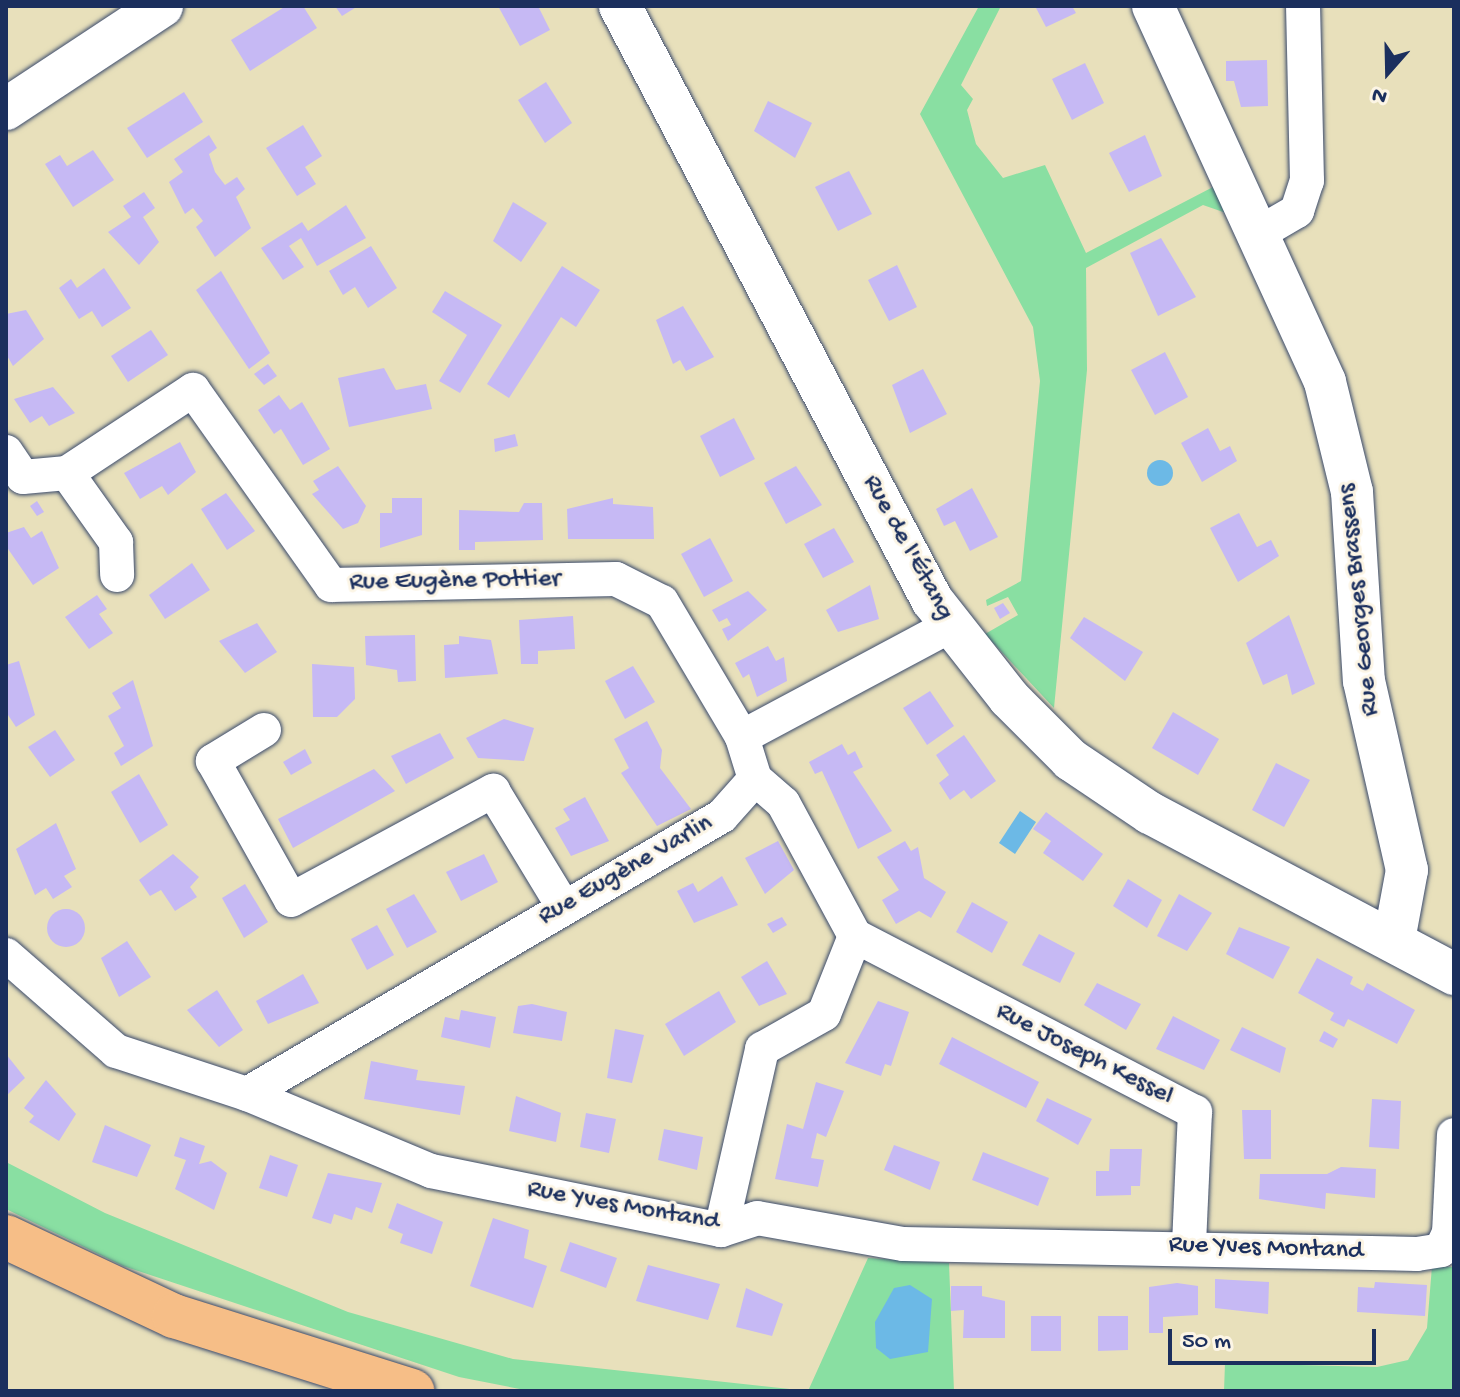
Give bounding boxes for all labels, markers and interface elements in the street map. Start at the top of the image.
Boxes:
north arrow [1348,32,1428,112]
text: N [1369,80,1391,109]
street label: Rue de l'Étang [854,470,960,626]
street label: Rue Georges Brassens [1332,482,1388,718]
street label: Rue Eugène Pottier [349,565,561,599]
street label: Rue Eugène Varlin [533,809,719,933]
street label: Rue Joseph Kessel [990,997,1178,1113]
street label: Rue Yves Montand [524,1175,722,1239]
street label: Rue Yves Montand [1168,1230,1364,1268]
scale bar [1172,1313,1380,1363]
text: 50 m [1182,1328,1231,1357]

